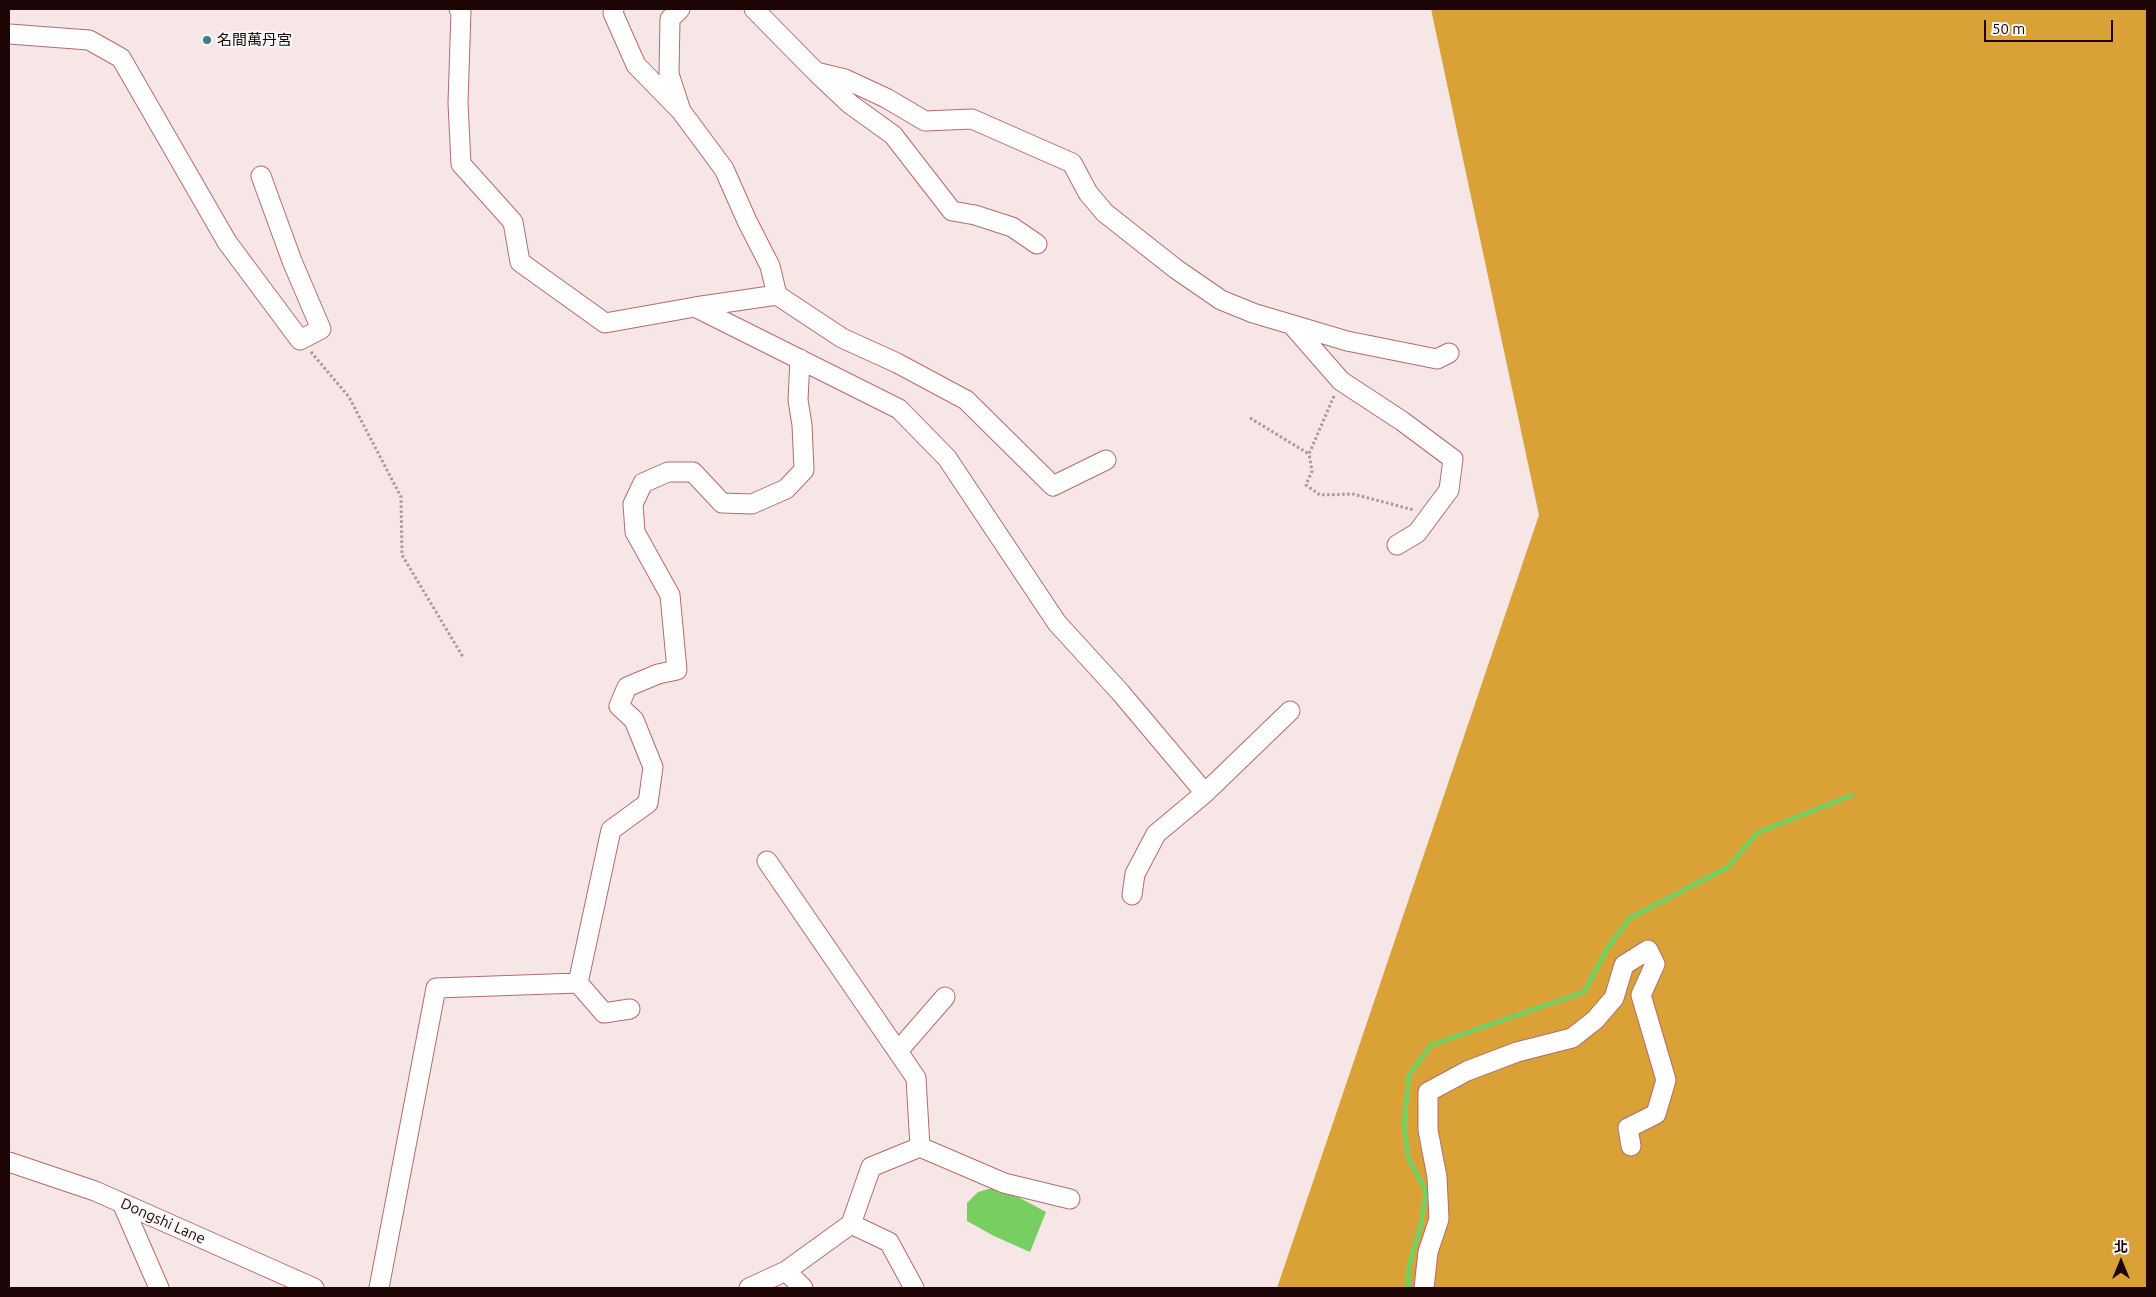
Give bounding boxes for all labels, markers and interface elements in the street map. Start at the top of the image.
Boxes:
scale bar [1986,10,2115,42]
text: 50 m [1992,20,2025,37]
place label: 名間萬丹宮 [217,31,292,49]
marker: 名間萬丹宮 [201,34,213,46]
street label: Dongshi Lane [118,1194,208,1248]
north arrow [2096,1237,2146,1287]
text: 北 [2114,1239,2128,1255]

